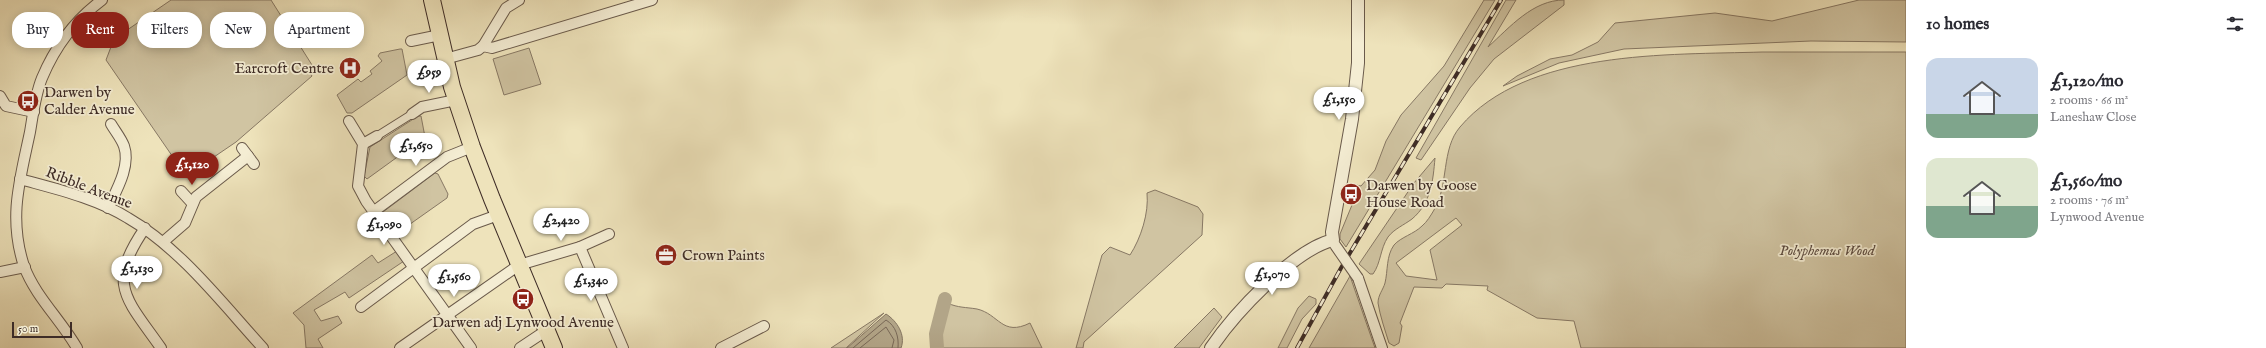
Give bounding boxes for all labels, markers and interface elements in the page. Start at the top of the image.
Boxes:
chip: Buy [12,12,63,48]
chip: Rent [71,12,129,48]
chip: Filters [137,12,202,48]
chip: New [210,12,266,48]
chip: Apartment [274,12,364,48]
icon: filters [2224,13,2246,35]
text: 10 homes [1926,14,1989,35]
hospital icon: Earcroft Centre [337,55,363,81]
place label: Earcroft Centre [235,59,334,78]
pin: £959 [405,60,453,94]
text: £959 [416,64,442,81]
text: £1,120/mo [2050,71,2123,92]
icon: home [1958,74,2006,122]
place label: Darwen by Calder Avenue [44,83,135,119]
pin: £1,150 [1306,87,1372,121]
bus stop icon: Darwen by Calder Avenue [15,88,41,114]
text: £1,150 [1322,91,1356,108]
text: 2 rooms · 66 m² [2050,92,2128,109]
text: Laneshaw Close [2050,109,2136,126]
pin: £1,650 [383,133,449,167]
text: £1,650 [399,137,433,154]
pin: £1,120 [159,152,225,186]
text: £1,120 [175,156,209,173]
street label: Ribble Avenue [43,163,135,213]
text: £1,560/mo [2050,171,2122,192]
icon: home [1958,174,2006,222]
place label: Darwen by Goose House Road [1366,176,1477,212]
bus stop icon: Darwen by Goose House Road [1338,181,1364,207]
text: 2 rooms · 76 m² [2050,192,2129,209]
pin: £2,420 [528,208,594,242]
text: Lynwood Avenue [2050,209,2144,226]
pin: £1,090 [351,212,417,246]
text: £2,420 [542,212,580,229]
text: £1,090 [366,216,402,233]
park label: Polyphemus Wood [1779,241,1876,260]
office icon: Crown Paints [653,242,679,268]
place label: Crown Paints [682,246,765,265]
pin: £1,130 [104,256,170,290]
text: £1,130 [120,260,154,277]
pin: £1,070 [1239,262,1305,296]
pin: £1,560 [421,264,487,298]
text: £1,070 [1254,266,1290,283]
text: £1,560 [437,268,471,285]
pin: £1,340 [558,268,624,302]
text: £1,340 [574,272,608,289]
bus stop icon: Darwen adj Lynwood Avenue [510,286,536,312]
place label: Darwen adj Lynwood Avenue [432,313,614,332]
scale bar [12,320,72,339]
text: 50 m [18,322,38,336]

